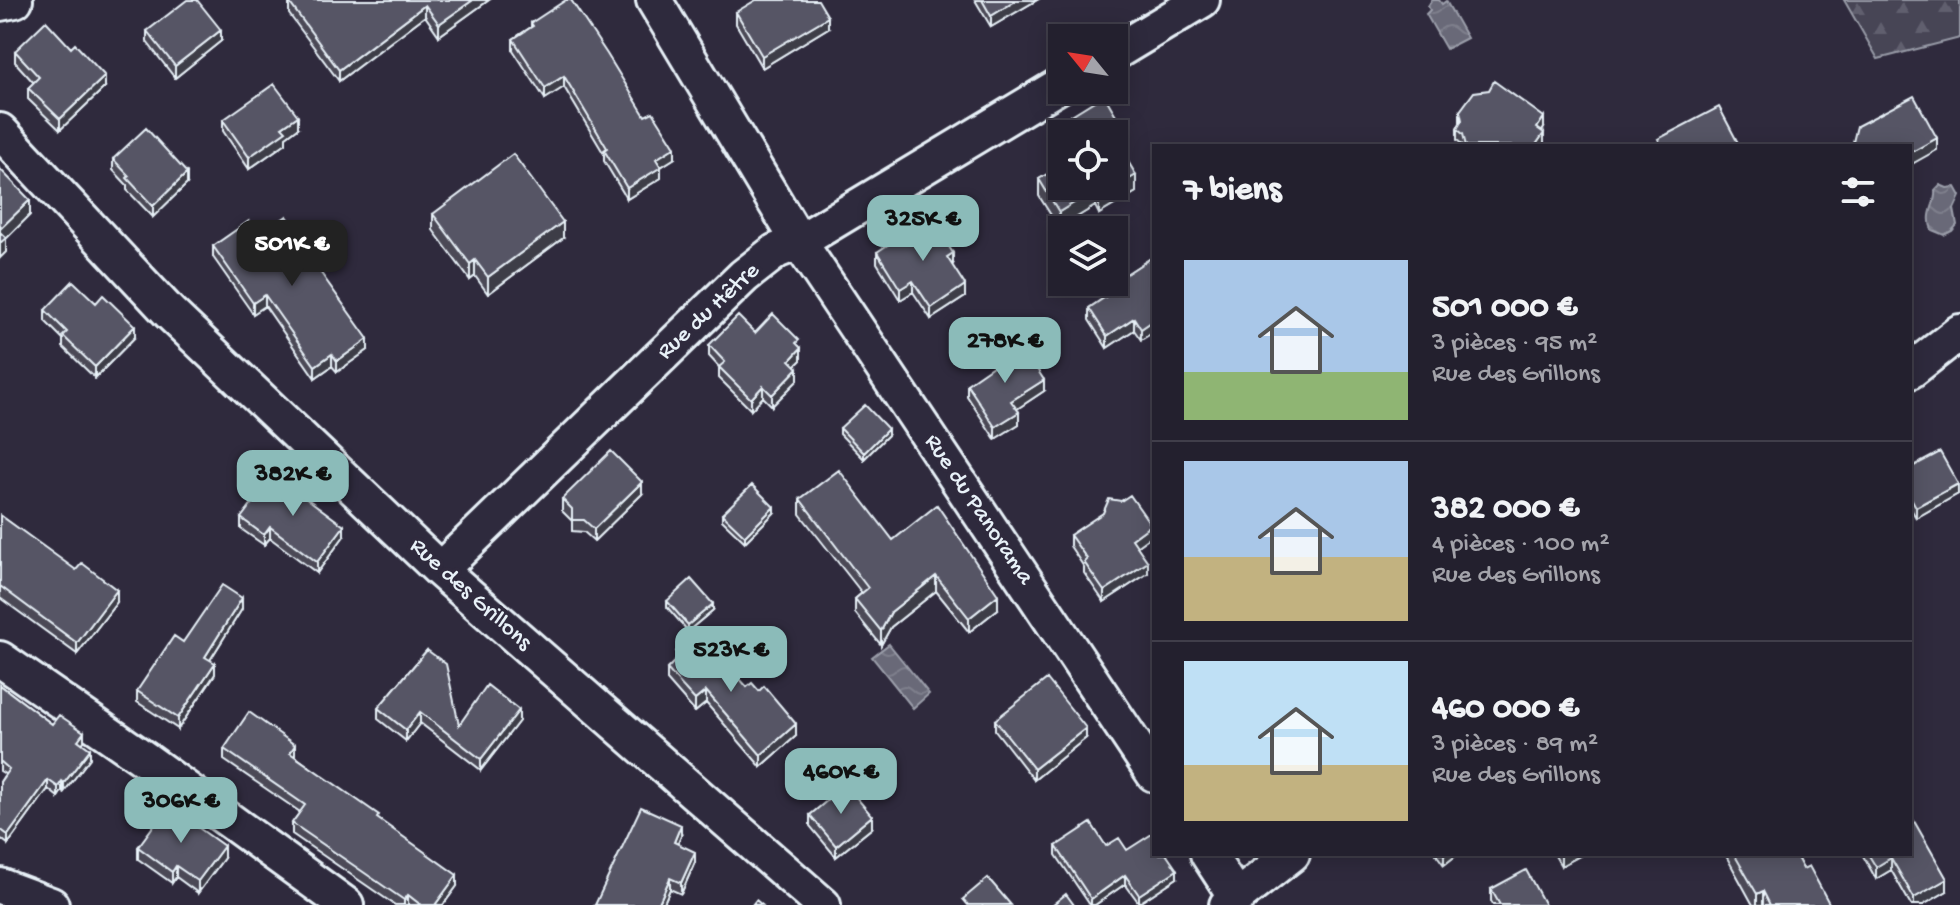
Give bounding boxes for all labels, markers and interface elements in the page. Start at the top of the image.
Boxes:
north arrow [1048,24,1128,104]
map controls [1048,24,1128,296]
button: locate [1048,120,1128,200]
icon: filters [1836,170,1880,214]
text: 7 biens [1184,172,1281,212]
pin: 325K € [858,195,988,263]
text: 325K € [885,205,961,236]
button: layers [1048,216,1128,296]
pin: 501K € [227,220,357,288]
text: 501K € [255,230,329,261]
street label: Rue du Hêtre [652,257,767,367]
text: 501 000 € [1432,289,1577,329]
icon: home [1248,292,1344,388]
pin: 278K € [940,317,1070,385]
text: 278K € [967,327,1043,358]
text: 3 pièces · 95 m² [1432,329,1597,360]
text: Rue des Grillons [1432,360,1600,391]
street label: Rue du Panorama [917,429,1039,591]
pin: 382K € [228,450,358,518]
text: 382K € [255,460,331,491]
text: 382 000 € [1432,490,1579,530]
icon: home [1248,493,1344,589]
text: 4 pièces · 100 m² [1432,530,1610,561]
street label: Rue des Grillons [403,532,538,658]
text: Rue des Grillons [1432,561,1600,592]
pin: 523K € [666,626,796,694]
text: 523K € [693,636,769,667]
text: 460 000 € [1432,690,1579,730]
icon: home [1248,693,1344,789]
text: 3 pièces · 89 m² [1432,730,1598,761]
pin: 460K € [776,748,906,816]
text: 460K € [803,758,879,789]
text: Rue des Grillons [1432,761,1600,792]
pin: 306K € [116,777,246,845]
text: 306K € [142,787,220,818]

